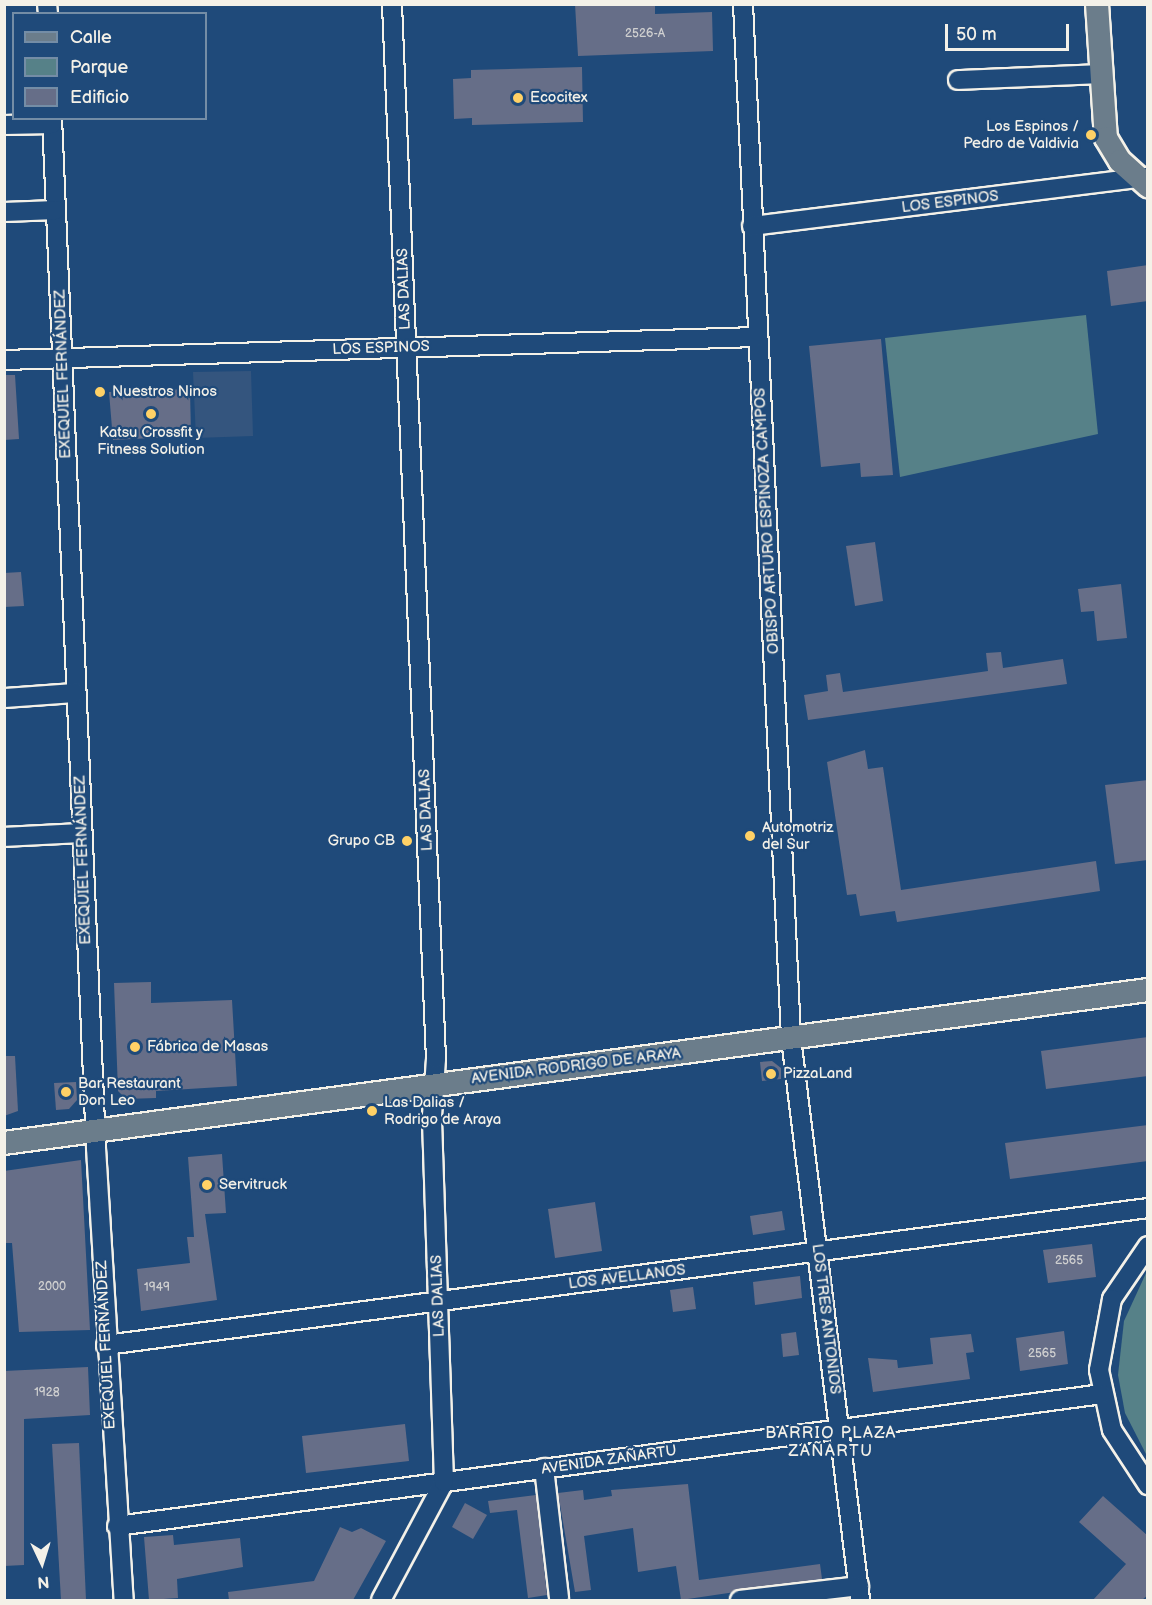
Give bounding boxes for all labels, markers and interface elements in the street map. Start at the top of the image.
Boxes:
legend [12,12,207,120]
scale bar [948,12,1072,50]
text: 50 m [956,24,997,45]
text: Calle [70,27,112,48]
house number: 2526-A [625,27,665,41]
text: Parque [70,57,128,78]
text: Edificio [70,87,129,108]
place label: Ecocitex [530,89,588,107]
marker: Ecocitex [511,91,525,105]
place label: Los Espinos / Pedro de Valdivia [963,117,1079,152]
marker: Los Espinos / Pedro de Valdivia [1084,128,1098,142]
street label: LOS ESPINOS [901,187,999,217]
street label: LAS DALIAS [394,248,414,330]
street label: EXEQUIEL FERNÁNDEZ [51,289,75,459]
street label: LOS ESPINOS [332,337,430,359]
place label: Nuestros Ninos [112,383,217,401]
marker: Nuestros Ninos [93,385,107,399]
street label: OBISPO ARTURO ESPINOZA CAMPOS [751,387,783,655]
marker: Katsu Crossfit y Fitness Solution [144,407,158,421]
place label: Katsu Crossfit y Fitness Solution [97,423,205,458]
street label: LAS DALIAS [416,769,436,851]
street label: EXEQUIEL FERNÁNDEZ [71,775,95,945]
place label: Automotriz del Sur [762,818,833,853]
marker: Automotriz del Sur [743,829,757,843]
place label: Grupo CB [328,832,395,850]
marker: Grupo CB [400,834,414,848]
place label: Fábrica de Masas [147,1038,268,1056]
marker: Fábrica de Masas [128,1040,142,1054]
street label: AVENIDA RODRIGO DE ARAYA [470,1044,682,1088]
place label: PizzaLand [783,1065,852,1083]
marker: PizzaLand [764,1067,778,1081]
place label: Bar Restaurant Don Leo [78,1074,181,1109]
marker: Bar Restaurant Don Leo [59,1085,73,1099]
place label: Las Dalias / Rodrigo de Araya [384,1093,501,1128]
marker: Las Dalias / Rodrigo de Araya [365,1104,379,1118]
place label: Servitruck [219,1176,287,1194]
marker: Servitruck [200,1178,214,1192]
street label: LOS TRES ANTONIOS [808,1243,844,1395]
house number: 2565 [1055,1254,1083,1268]
street label: LAS DALIAS [428,1255,448,1337]
street label: EXEQUIEL FERNÁNDEZ [93,1260,119,1430]
street label: LOS AVELLANOS [567,1261,687,1293]
house number: 2000 [38,1280,66,1294]
house number: 1949 [144,1281,170,1295]
house number: 2565 [1028,1347,1056,1361]
house number: 1928 [34,1386,60,1400]
district label: BARRIO PLAZA ZAÑARTU [765,1424,897,1462]
street label: AVENIDA ZAÑARTU [540,1442,678,1478]
north arrow [12,1533,72,1593]
text: N [37,1572,50,1591]

